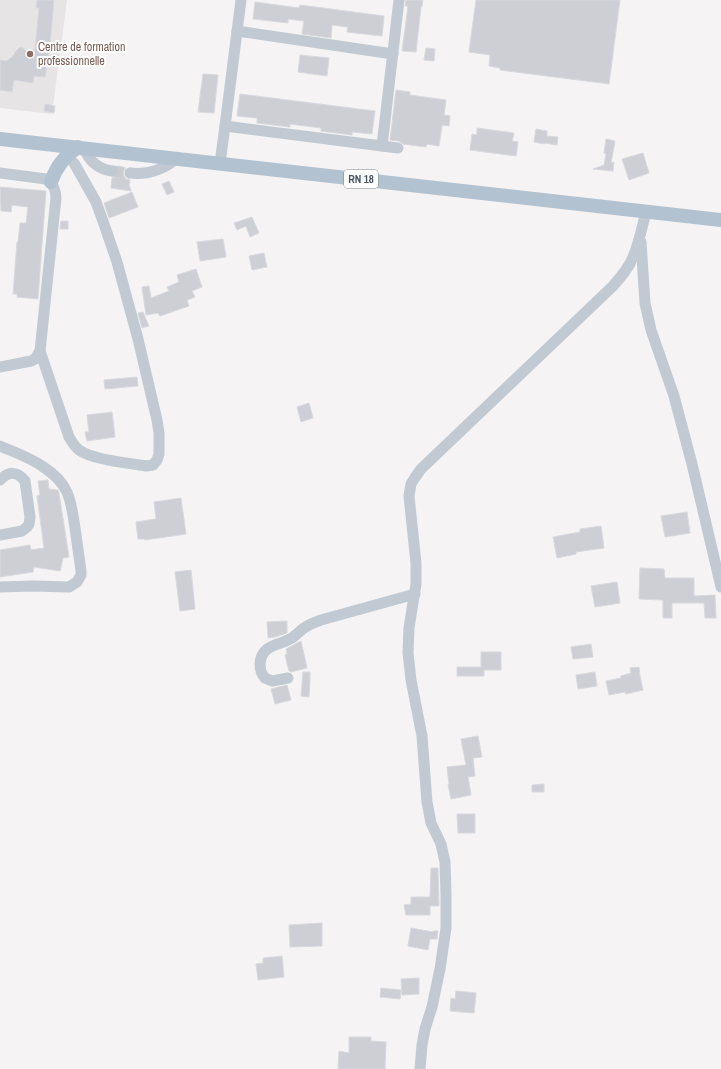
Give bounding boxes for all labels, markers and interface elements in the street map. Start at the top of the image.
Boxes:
place label: Centre de formation professionnelle [38,39,126,69]
marker: Centre de formation professionnelle [25,49,35,59]
road number: RN 18 [344,170,378,188]

